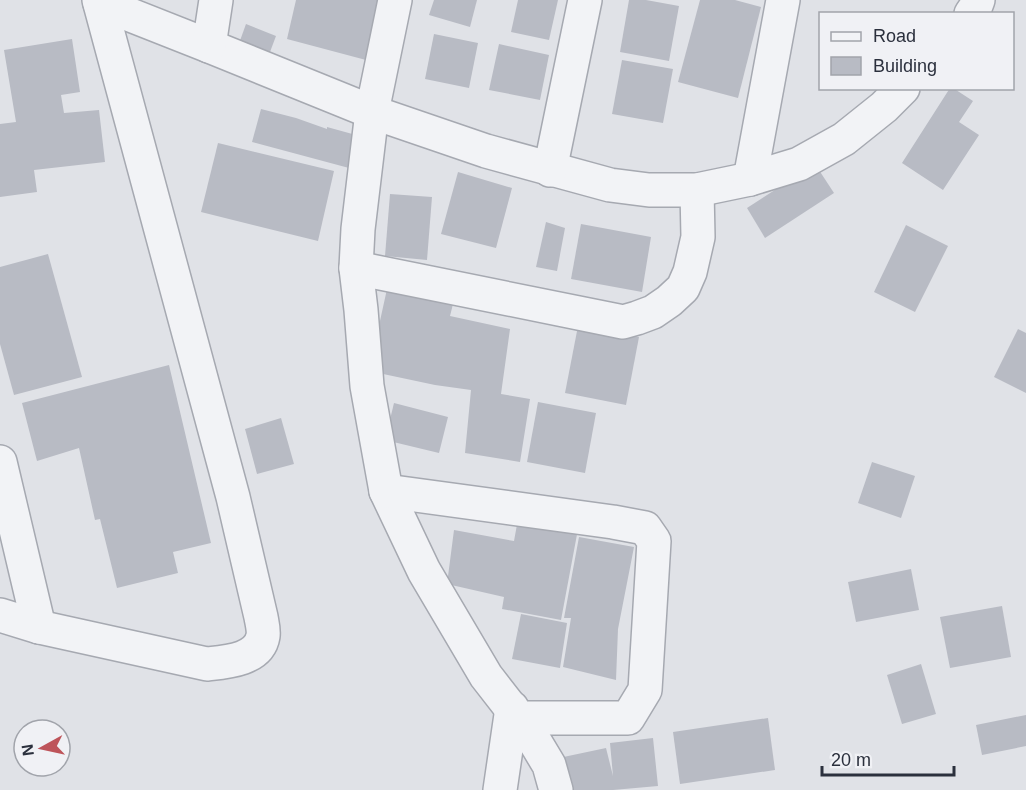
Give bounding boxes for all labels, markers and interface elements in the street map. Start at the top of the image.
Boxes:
legend [819,12,1014,90]
text: Road [873,26,916,46]
text: Building [873,56,937,76]
north arrow [12,718,72,778]
scale bar [822,739,954,777]
text: N [18,743,37,757]
text: 20 m [831,750,871,770]

